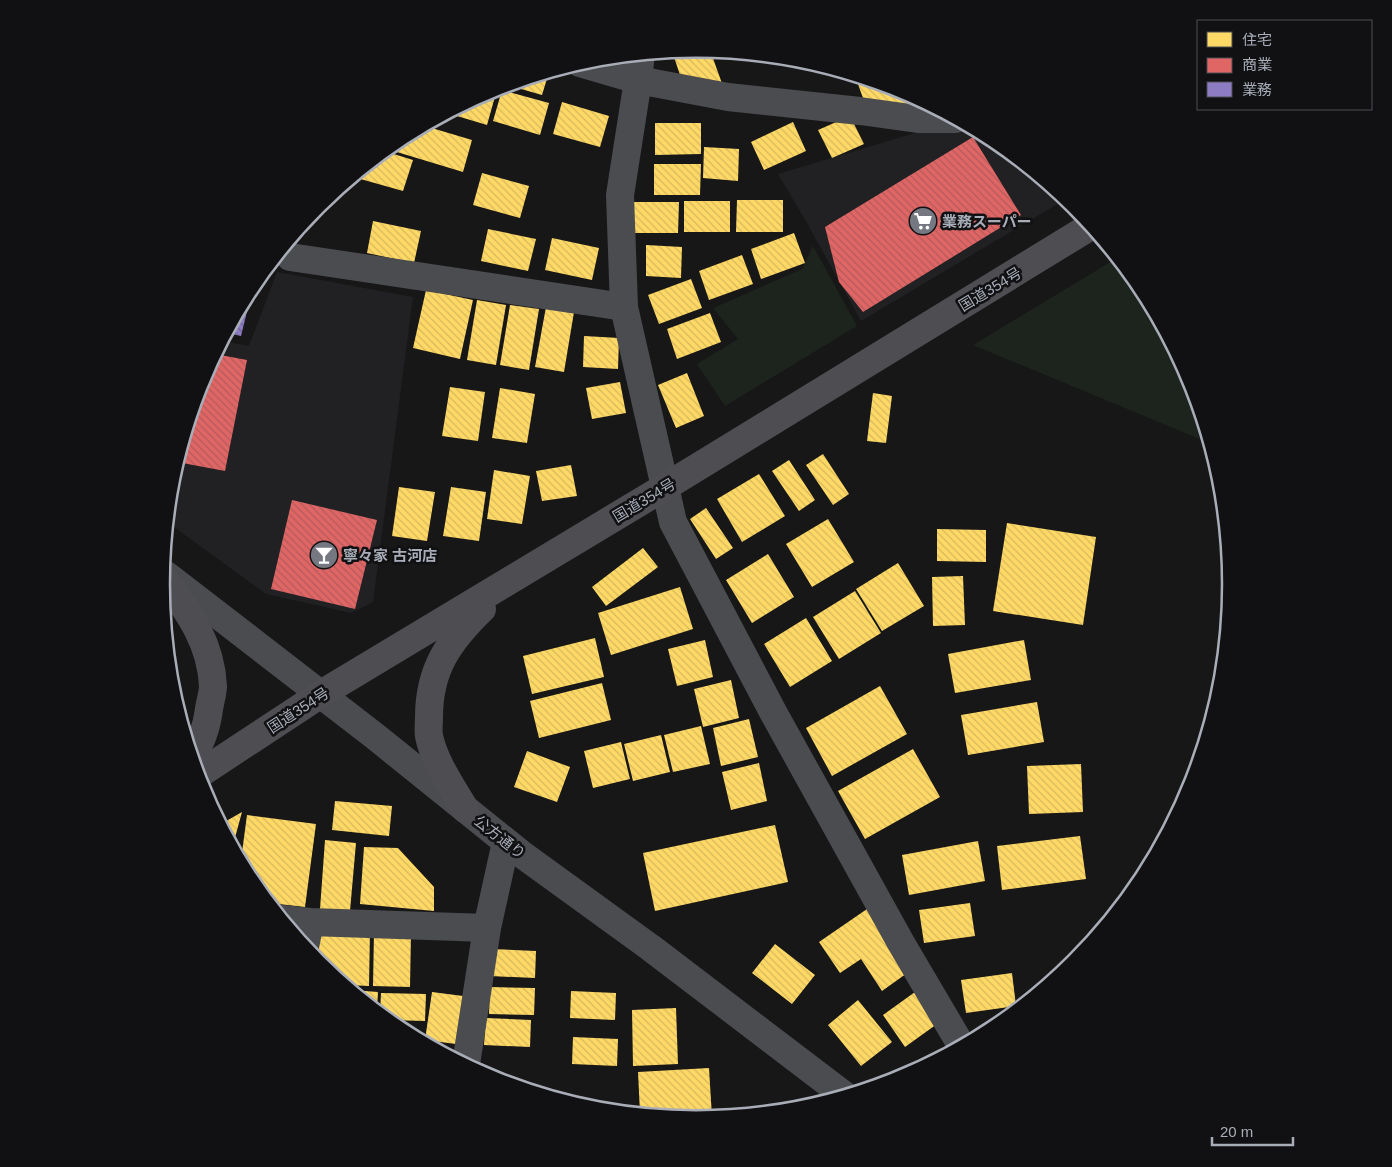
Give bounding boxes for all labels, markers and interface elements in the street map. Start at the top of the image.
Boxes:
legend [1197,20,1372,110]
text: 住宅 [1242,31,1272,48]
text: 商業 [1242,56,1272,73]
text: 業務 [1242,81,1272,98]
supermarket icon: 業務スーパー [908,206,938,236]
place label: 業務スーパー [942,213,1032,230]
street label: 国道354号 [956,264,1024,314]
street label: 国道354号 [610,475,678,525]
bar icon: 寧々家 古河店 [309,540,339,570]
place label: 寧々家 古河店 [343,547,437,564]
street label: 国道354号 [264,684,332,736]
street label: 公方通り [471,812,529,862]
scale bar [1212,1114,1293,1146]
text: 20 m [1220,1123,1253,1140]

